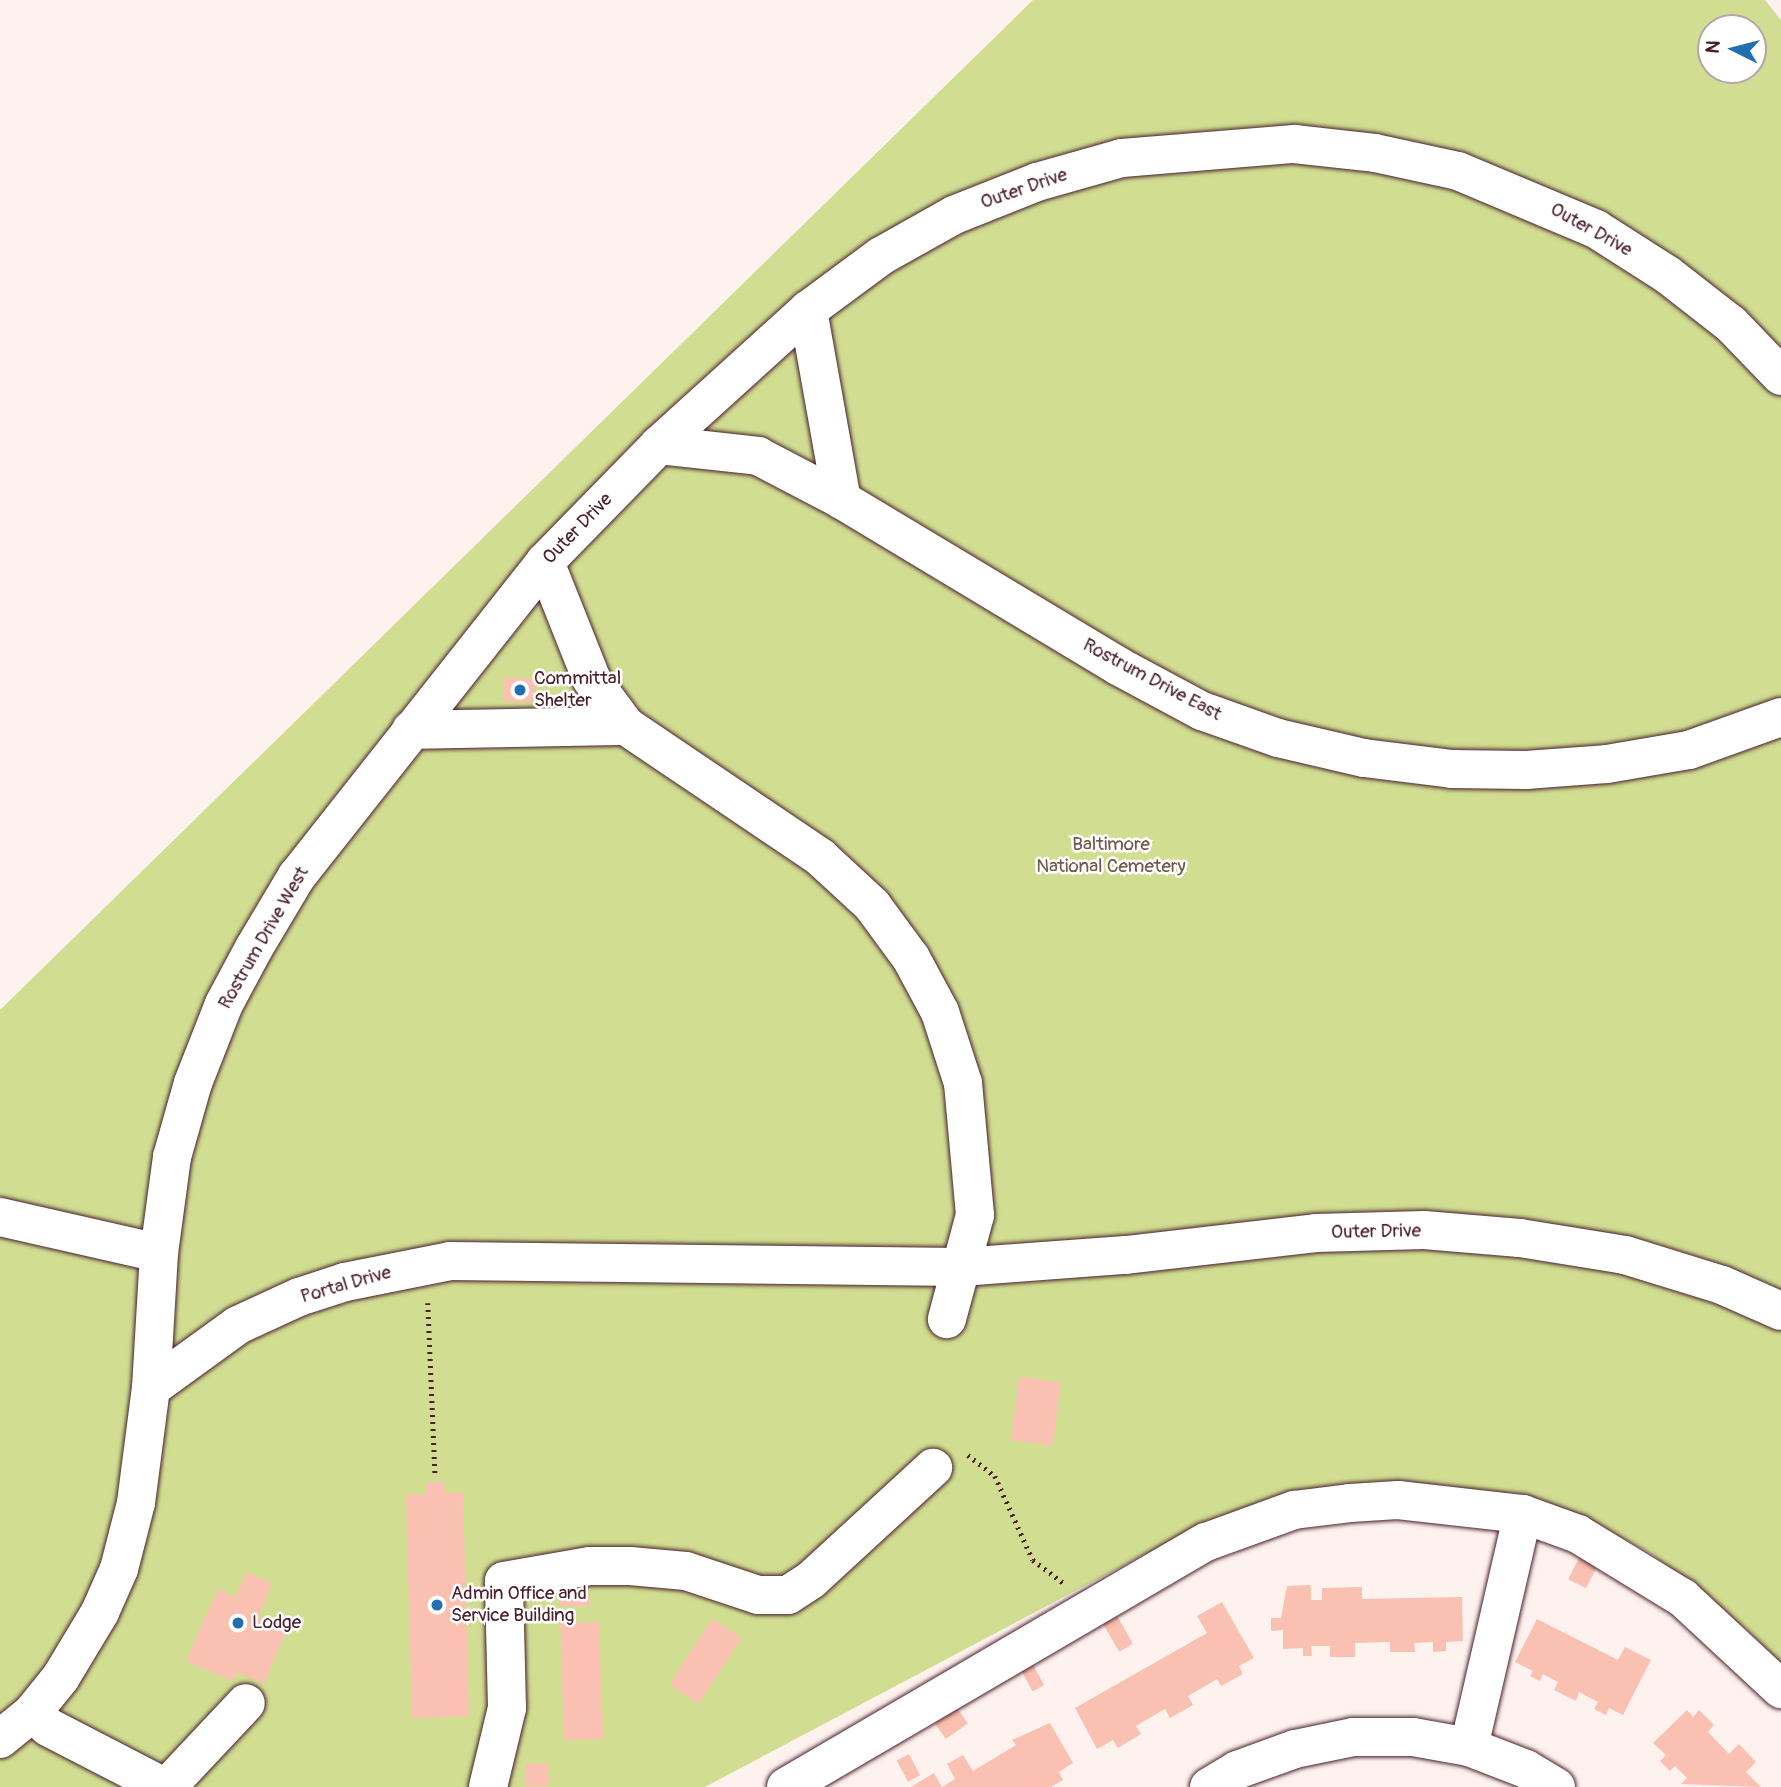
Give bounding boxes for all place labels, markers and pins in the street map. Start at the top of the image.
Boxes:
place label: Committal Shelter [534,668,621,712]
marker: Committal Shelter [512,682,528,698]
place label: Admin Office and Service Building [451,1583,587,1627]
marker: Admin Office and Service Building [429,1597,445,1613]
place label: Lodge [252,1612,301,1634]
marker: Lodge [230,1615,246,1631]

